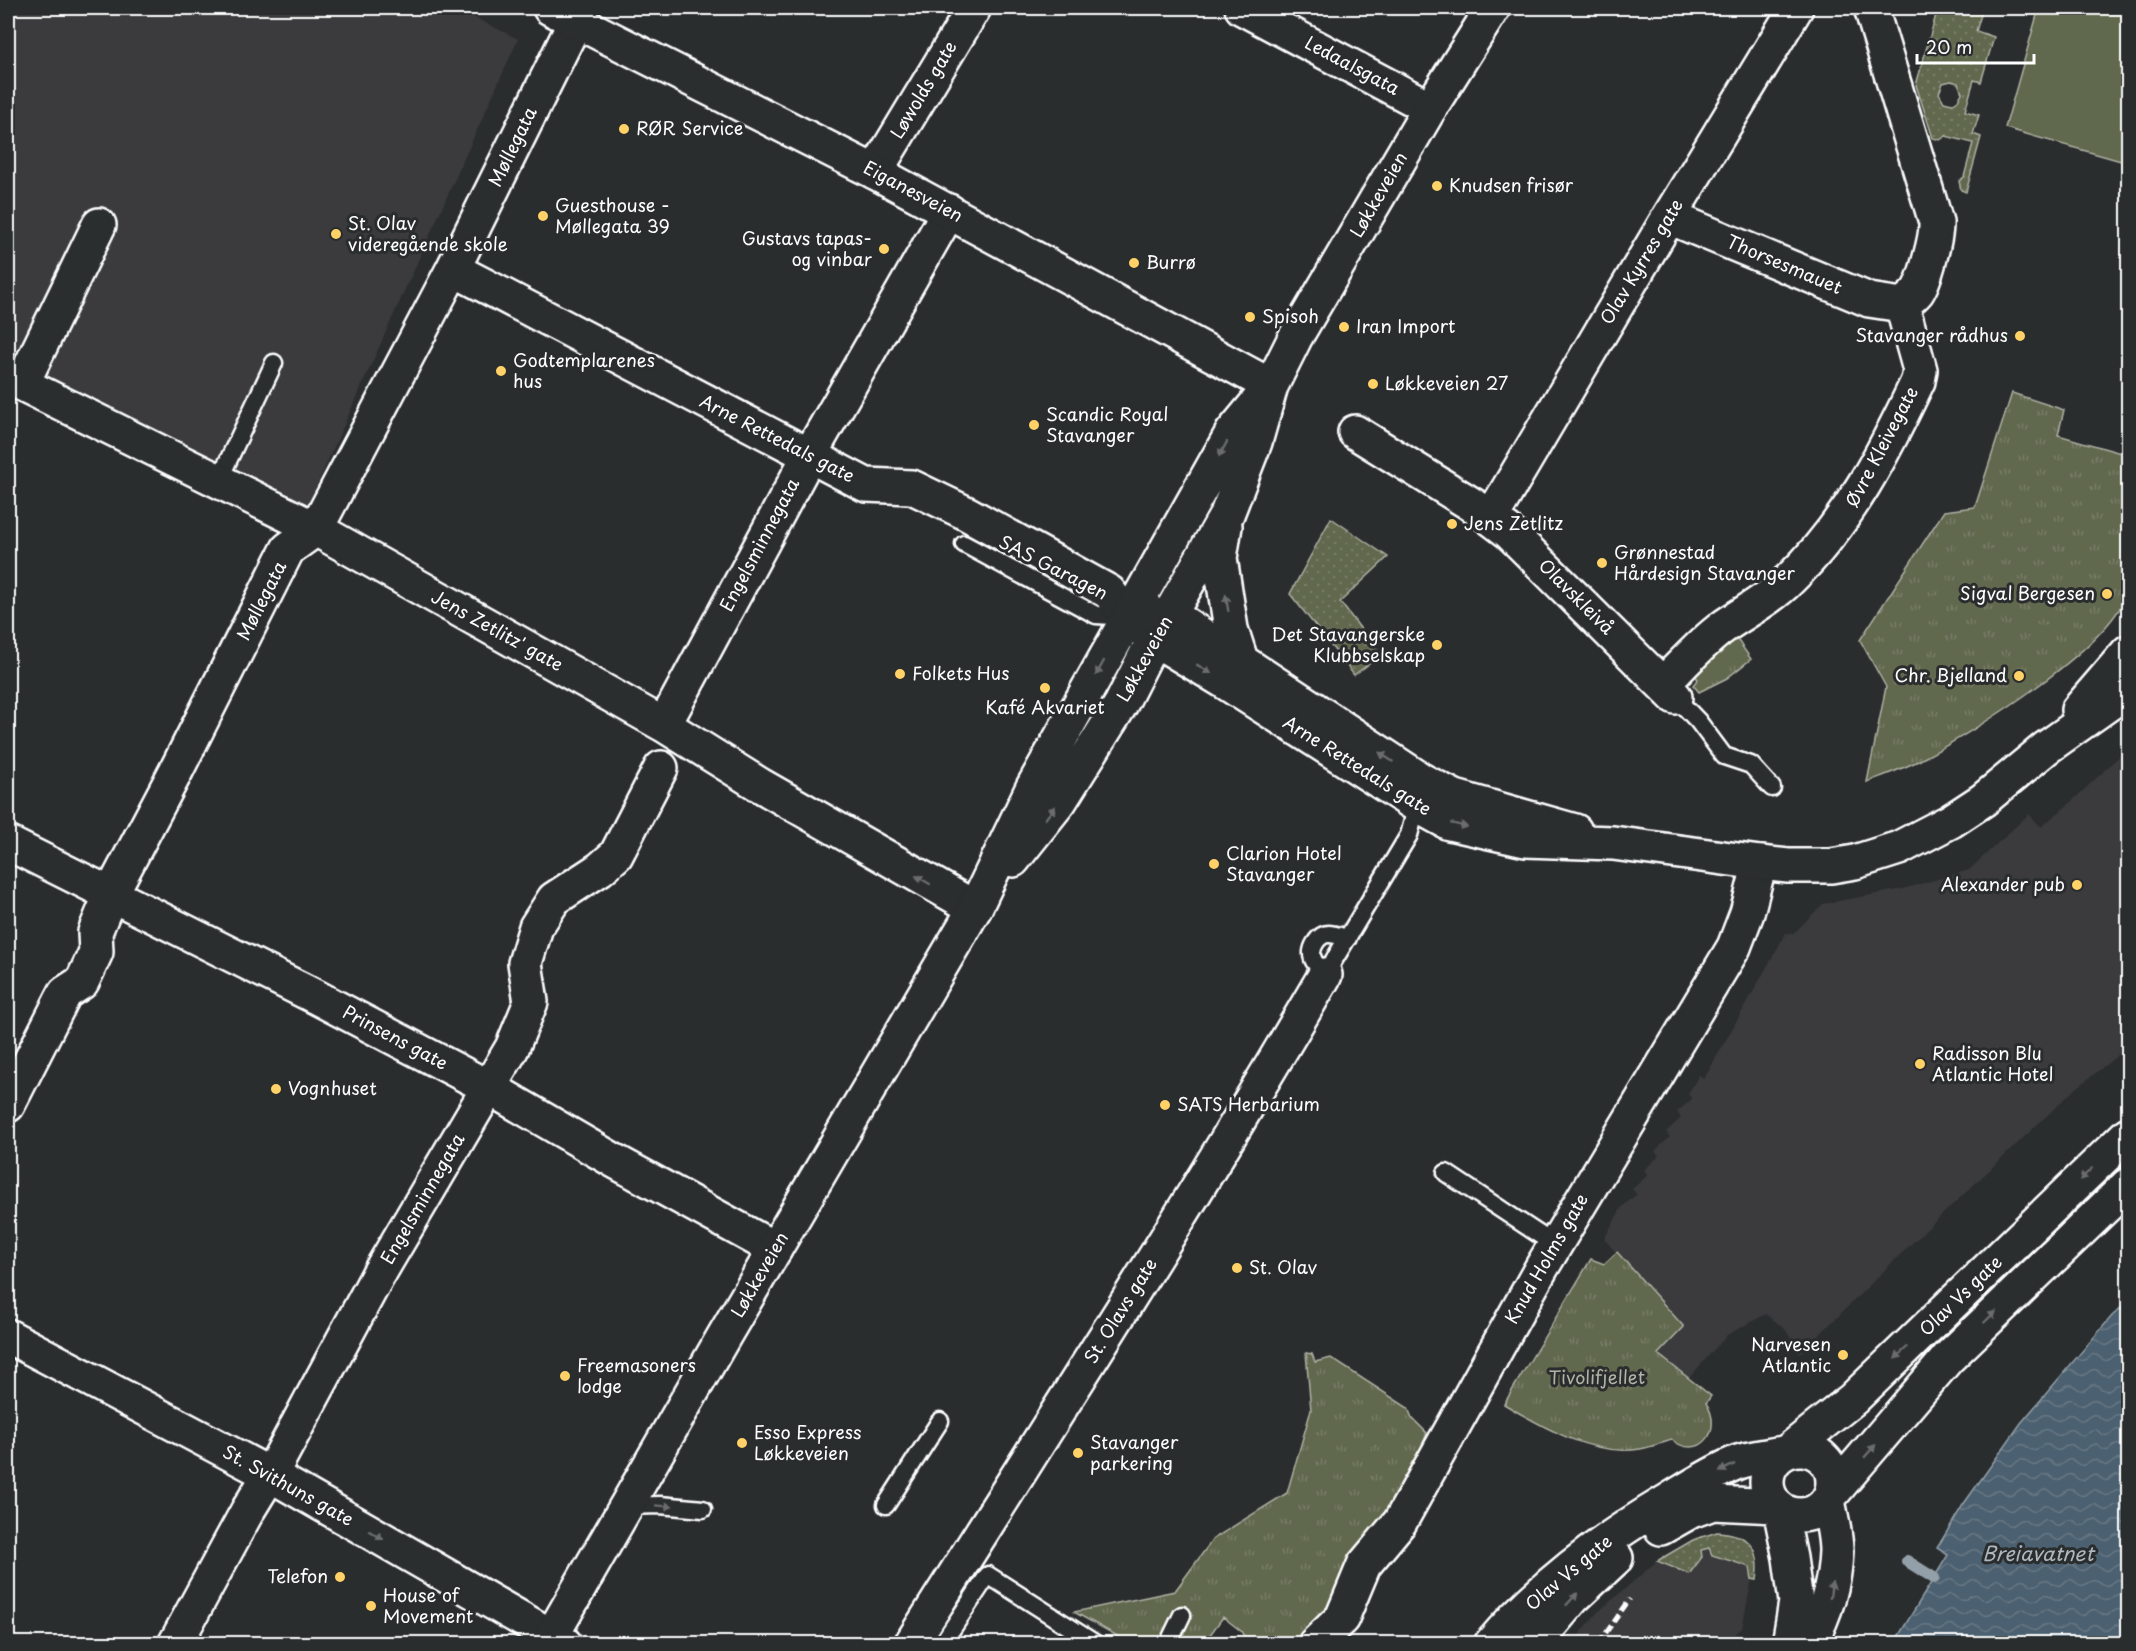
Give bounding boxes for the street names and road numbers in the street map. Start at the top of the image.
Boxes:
street label: Ledaalsgata [1300,28,1406,101]
street label: Løwolds gate [883,35,963,143]
street label: Møllegata [481,101,543,191]
street label: Løkkeveien [1342,146,1413,242]
street label: Eiganesveien [859,153,968,228]
street label: Olav Kyrres gate [1592,193,1689,329]
street label: Thorsesmauet [1722,227,1847,300]
street label: Øvre Kleivegate [1837,381,1924,512]
street label: Arne Rettedals gate [696,387,860,488]
street label: Engelsminnegata [712,472,806,616]
street label: SAS Garagen [994,528,1113,606]
street label: Olavskleivå [1533,552,1622,640]
street label: Møllegata [229,555,293,645]
street label: Jens Zetlitz' gate [427,582,569,677]
street label: Løkkeveien [1109,610,1178,706]
street label: Arne Rettedals gate [1278,708,1437,821]
street label: Prinsens gate [338,998,453,1076]
street label: Engelsminnegata [373,1127,471,1269]
street label: Knud Holms gate [1497,1188,1594,1329]
street label: Løkkeveien [723,1226,794,1322]
street label: Olav Vs gate [1912,1248,2007,1341]
street label: St. Olavs gate [1077,1252,1163,1368]
street label: St. Svithuns gate [218,1437,359,1532]
street label: Olav Vs gate [1519,1527,1617,1616]

